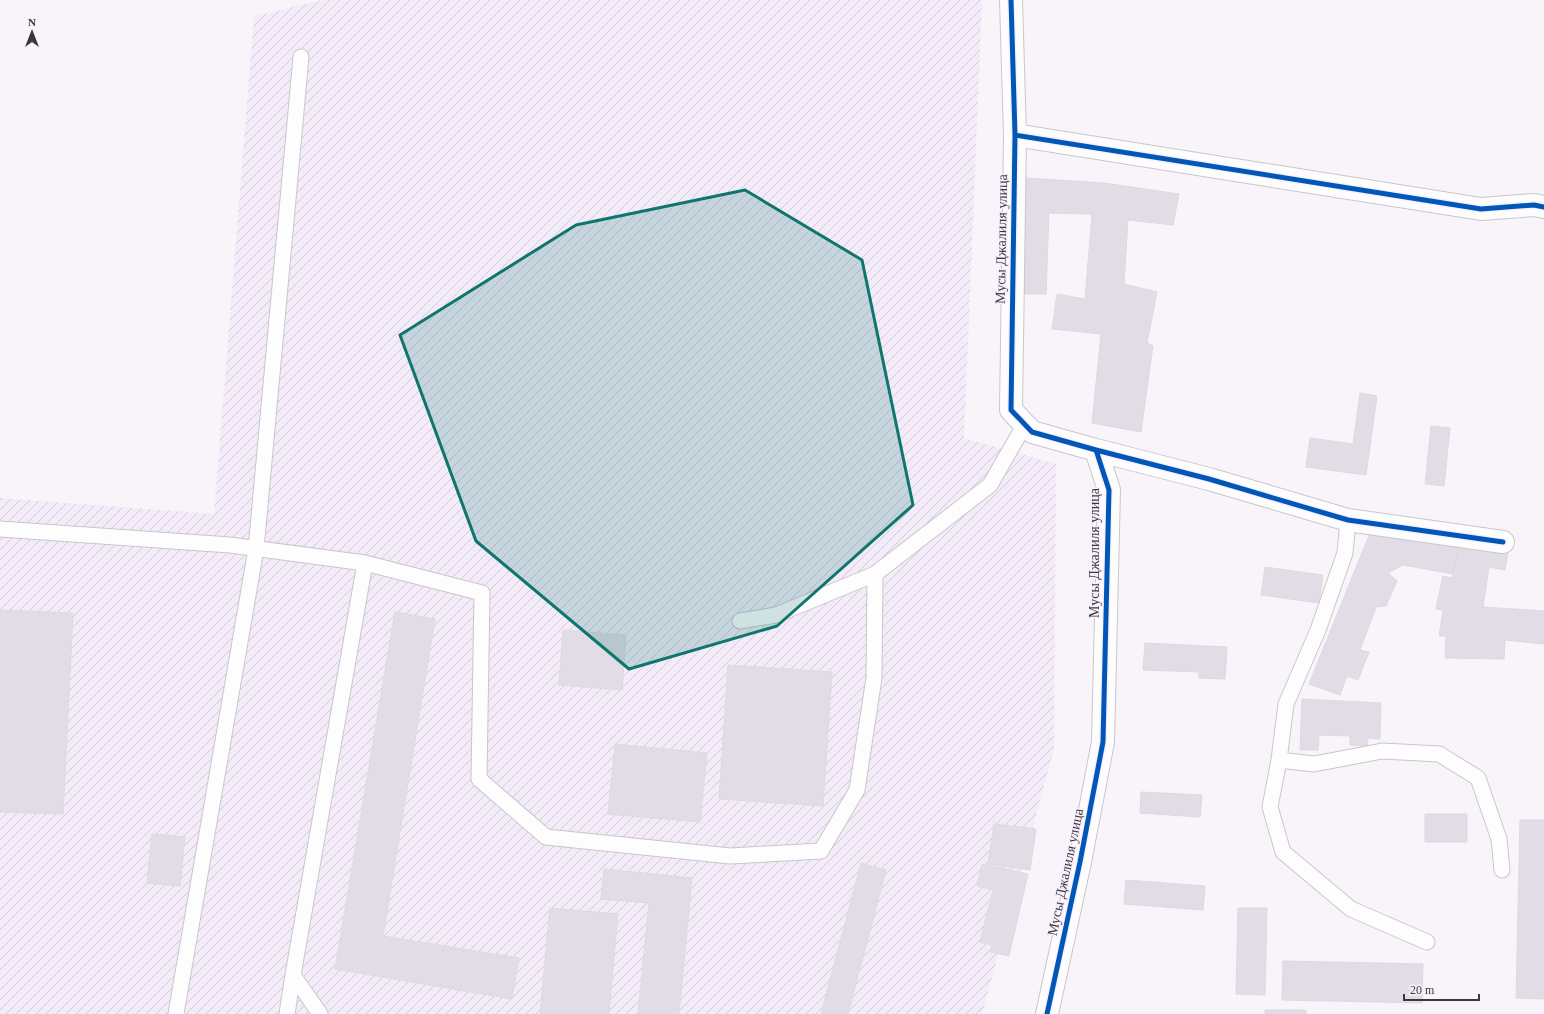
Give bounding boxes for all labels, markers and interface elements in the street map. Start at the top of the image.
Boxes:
north arrow [12,12,52,52]
text: N [28,16,36,28]
street label: Мусы Джалиля улица [993,173,1010,304]
street label: Мусы Джалиля улица [1087,487,1102,618]
street label: Мусы Джалиля улица [1045,806,1086,937]
scale bar [1404,976,1479,1002]
text: 20 m [1410,983,1435,997]

